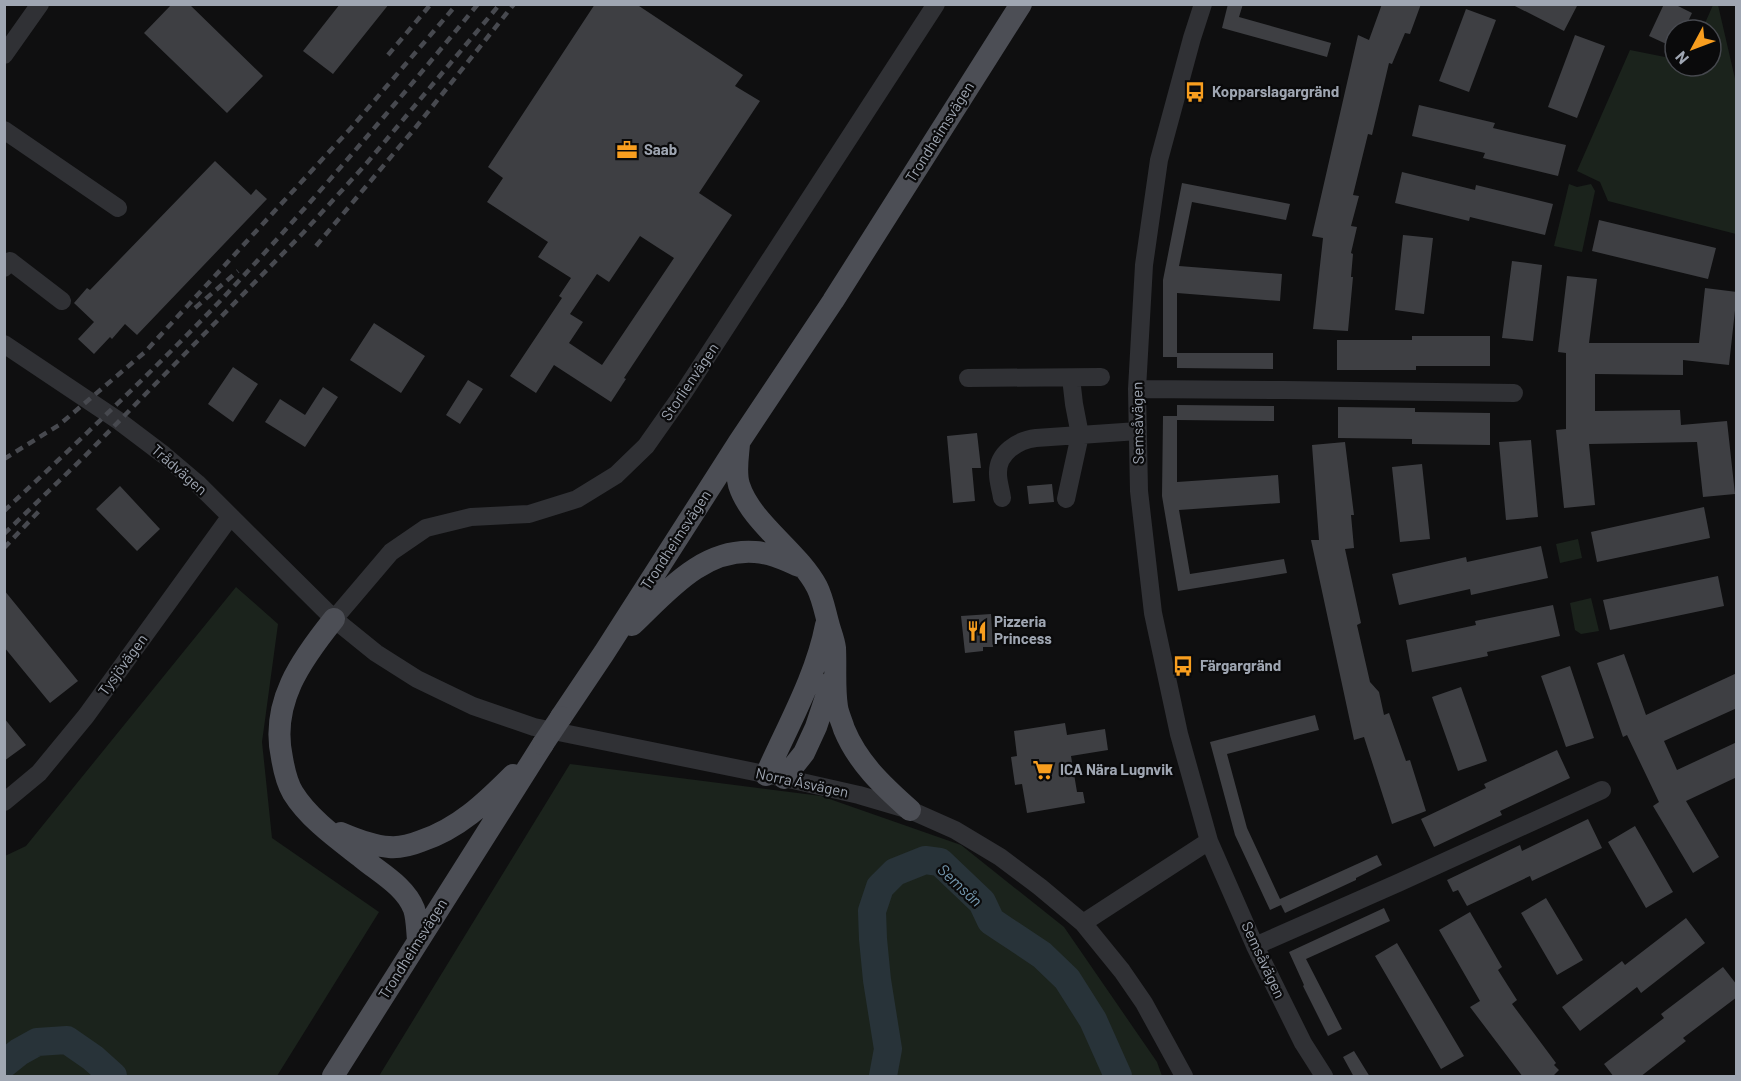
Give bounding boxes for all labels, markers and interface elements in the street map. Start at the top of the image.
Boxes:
north arrow [1663,18,1723,78]
text: N [1671,48,1692,68]
street label: Trondheimsvägen [901,78,977,185]
bus stop icon: Kopparslagargränd [1183,80,1207,104]
place label: Kopparslagargränd [1212,82,1339,100]
office icon: Saab [615,138,639,162]
place label: Saab [644,140,677,158]
street label: Storlienvägen [657,339,722,424]
street label: Semsåvägen [1127,382,1147,464]
street label: Trådvägen [148,440,211,498]
street label: Trondheimsvägen [636,486,714,593]
place label: Pizzeria Princess [994,612,1052,647]
restaurant icon: Pizzeria Princess [965,619,989,643]
street label: Tysjövägen [94,630,151,699]
bus stop icon: Färgargränd [1171,654,1195,678]
place label: Färgargränd [1200,656,1281,674]
supermarket icon: ICA Nära Lugnvik [1031,758,1055,782]
place label: ICA Nära Lugnvik [1060,760,1173,778]
street label: Norra Åsvägen [754,762,850,801]
water label: Semsån [934,859,987,910]
street label: Trondheimsvägen [374,895,450,1002]
street label: Semsåvägen [1238,918,1290,1001]

